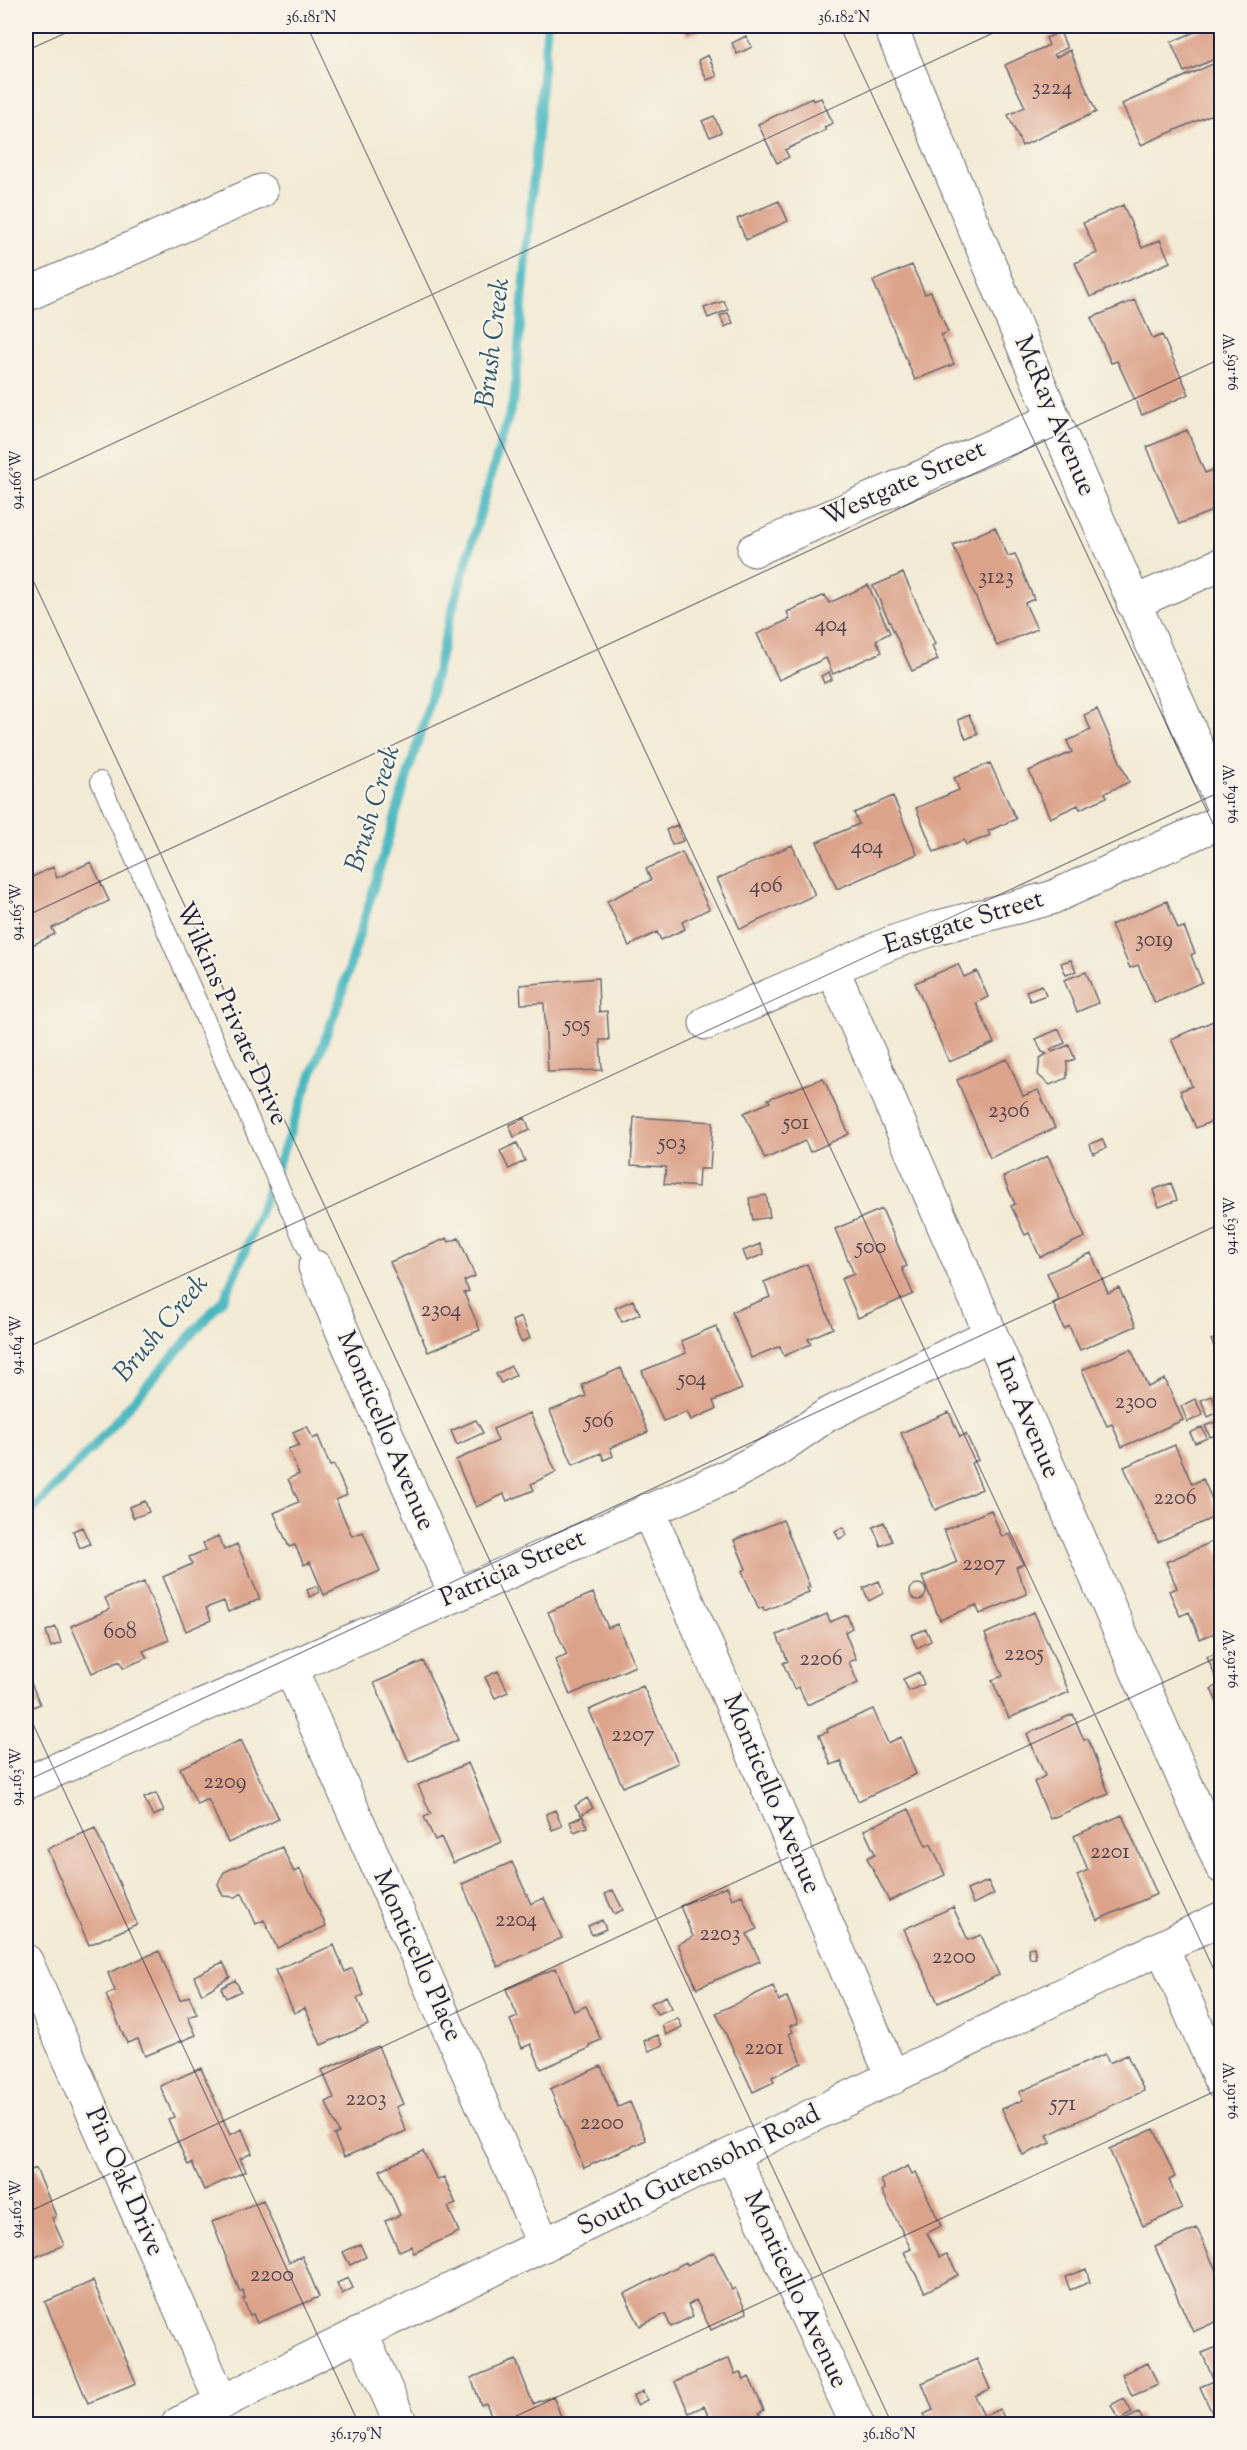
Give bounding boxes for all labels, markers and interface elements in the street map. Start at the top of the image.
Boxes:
text: 36.181°N [286,8,336,29]
text: 36.182°N [818,8,870,29]
house number: 3224 [1032,73,1072,105]
water label: Brush Creek [467,276,521,410]
street label: McRay Avenue [1004,330,1104,502]
text: 94.165°W [1221,333,1242,390]
street label: Westgate Street [816,431,992,537]
text: 94.166°W [7,450,28,510]
house number: 3123 [978,562,1014,594]
house number: 404 [815,610,847,642]
water label: Brush Creek [336,741,412,877]
text: 94.164°W [1221,764,1242,823]
house number: 404 [851,832,883,864]
house number: 406 [749,871,783,903]
street label: Eastgate Street [880,881,1048,965]
text: 94.165°W [7,883,28,940]
street label: Wilkins Private Drive [165,897,297,1131]
house number: 3019 [1135,925,1173,957]
house number: 505 [562,1010,591,1042]
house number: 2306 [988,1096,1030,1128]
house number: 501 [781,1108,810,1140]
house number: 503 [656,1128,686,1160]
text: 94.163°W [1221,1197,1242,1255]
house number: 500 [854,1232,886,1264]
water label: Brush Creek [105,1267,219,1391]
house number: 2304 [421,1295,461,1327]
text: 94.164°W [7,1315,28,1374]
street label: Monticello Avenue [326,1325,444,1537]
street label: Ina Avenue [985,1352,1069,1484]
house number: 504 [675,1364,707,1396]
house number: 2300 [1115,1387,1157,1419]
house number: 506 [582,1406,614,1438]
house number: 2206 [1153,1483,1197,1515]
street label: Patricia Street [434,1520,592,1618]
house number: 2207 [962,1549,1006,1581]
house number: 608 [103,1617,137,1649]
text: 94.162°W [1221,1630,1242,1688]
house number: 2205 [1004,1639,1044,1671]
house number: 2206 [799,1644,843,1676]
street label: Monticello Avenue [712,1688,830,1900]
house number: 2207 [611,1720,655,1752]
text: 94.163°W [7,1748,28,1806]
house number: 2209 [204,1767,246,1799]
house number: 2201 [1090,1837,1130,1869]
street label: Monticello Place [363,1864,471,2048]
house number: 2204 [495,1905,537,1937]
house number: 2203 [699,1919,741,1951]
house number: 2200 [932,1942,976,1974]
house number: 2201 [744,2033,784,2065]
text: 94.161°W [1221,2062,1242,2119]
house number: 2203 [345,2084,387,2116]
house number: 571 [1048,2089,1077,2121]
street label: South Gutensohn Road [571,2096,827,2246]
street label: Pin Oak Drive [75,2102,173,2262]
house number: 2200 [580,2108,624,2140]
text: 94.162°W [7,2180,28,2238]
street label: Monticello Avenue [733,2185,857,2395]
house number: 2200 [250,2260,294,2292]
text: 36.179°N [330,2425,382,2446]
text: 36.180°N [863,2425,916,2446]

